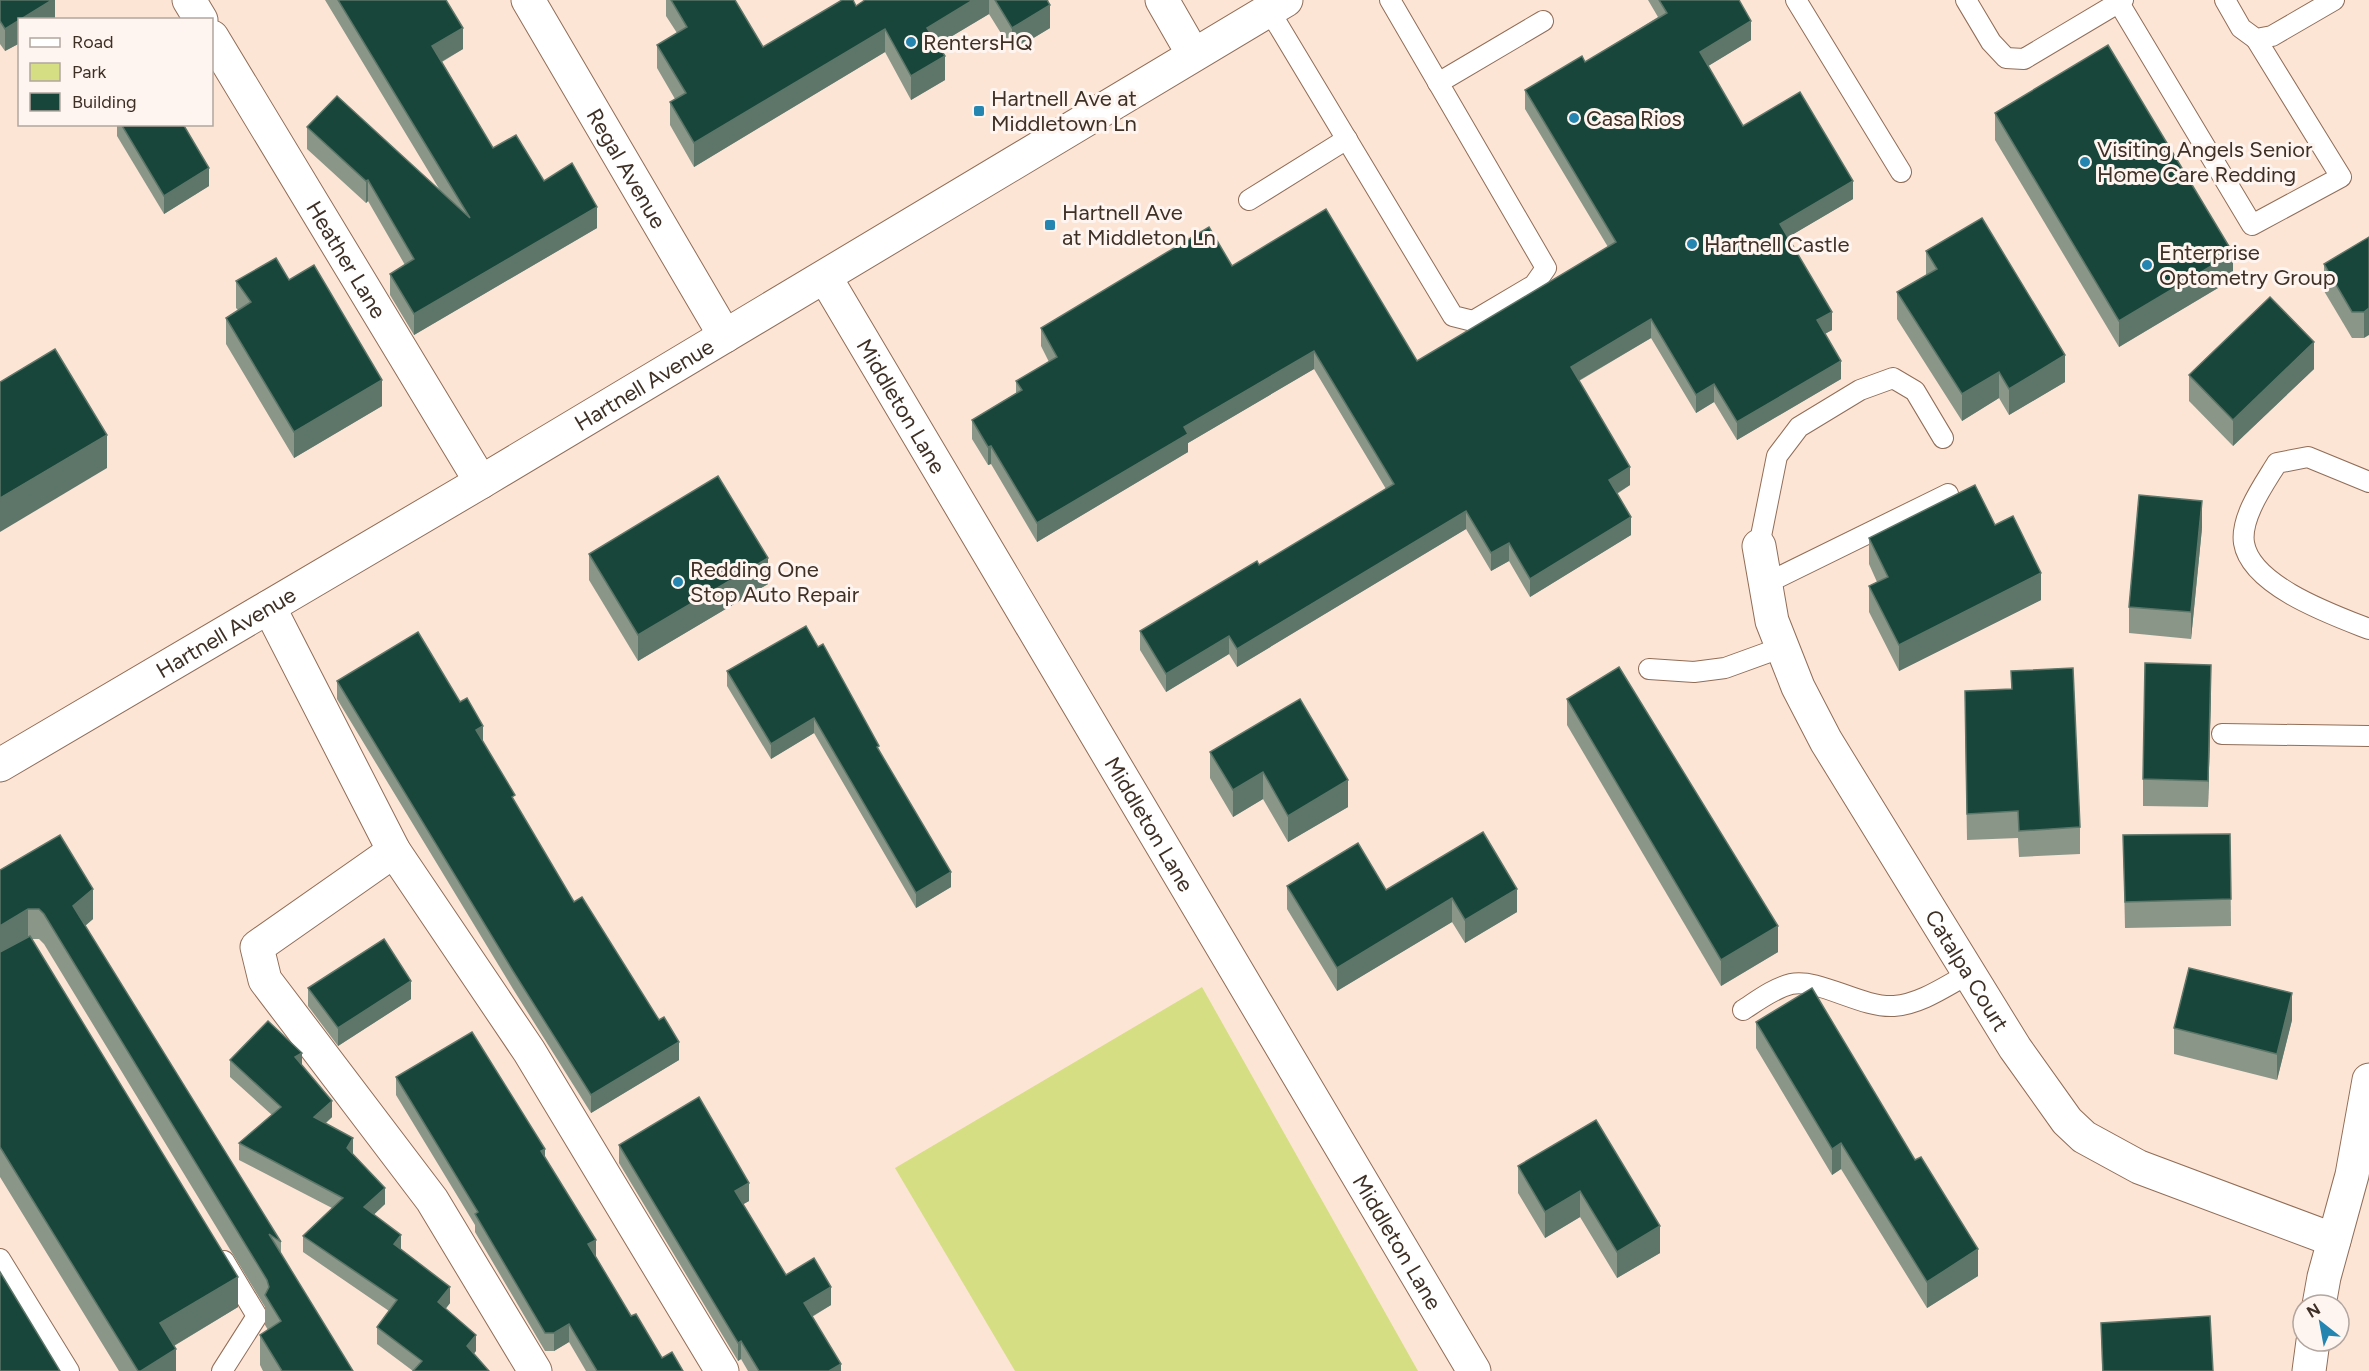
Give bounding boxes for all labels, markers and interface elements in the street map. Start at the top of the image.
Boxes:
legend [18,18,213,126]
place label: RentersHQ [923,29,1033,56]
text: Road [72,31,113,53]
marker: RentersHQ [904,35,918,49]
text: Park [72,61,107,83]
place label: Hartnell Ave at Middletown Ln [991,85,1137,137]
text: Building [72,91,137,113]
street label: Regal Avenue [581,103,672,233]
marker: Hartnell Ave at Middletown Ln [972,104,986,118]
place label: Casa Rios [1586,105,1682,132]
marker: Casa Rios [1567,111,1581,125]
place label: Visiting Angels Senior Home Care Redding [2097,136,2313,188]
marker: Visiting Angels Senior Home Care Redding [2078,155,2092,169]
street label: Heather Lane [301,196,392,323]
place label: Hartnell Ave at Middleton Ln [1062,199,1216,251]
marker: Hartnell Ave at Middleton Ln [1043,218,1057,232]
place label: Hartnell Castle [1704,231,1849,258]
marker: Hartnell Castle [1685,237,1699,251]
place label: Enterprise Optometry Group [2159,239,2336,291]
marker: Enterprise Optometry Group [2140,258,2154,272]
street label: Hartnell Avenue [570,332,718,436]
street label: Middleton Lane [851,334,952,478]
place label: Redding One Stop Auto Repair [690,556,860,608]
marker: Redding One Stop Auto Repair [671,575,685,589]
street label: Hartnell Avenue [151,581,300,684]
street label: Middleton Lane [1099,752,1200,896]
street label: Catalpa Court [1919,904,2015,1036]
street label: Middleton Lane [1347,1170,1448,1314]
north arrow [2291,1293,2351,1353]
text: N [2303,1299,2324,1322]

